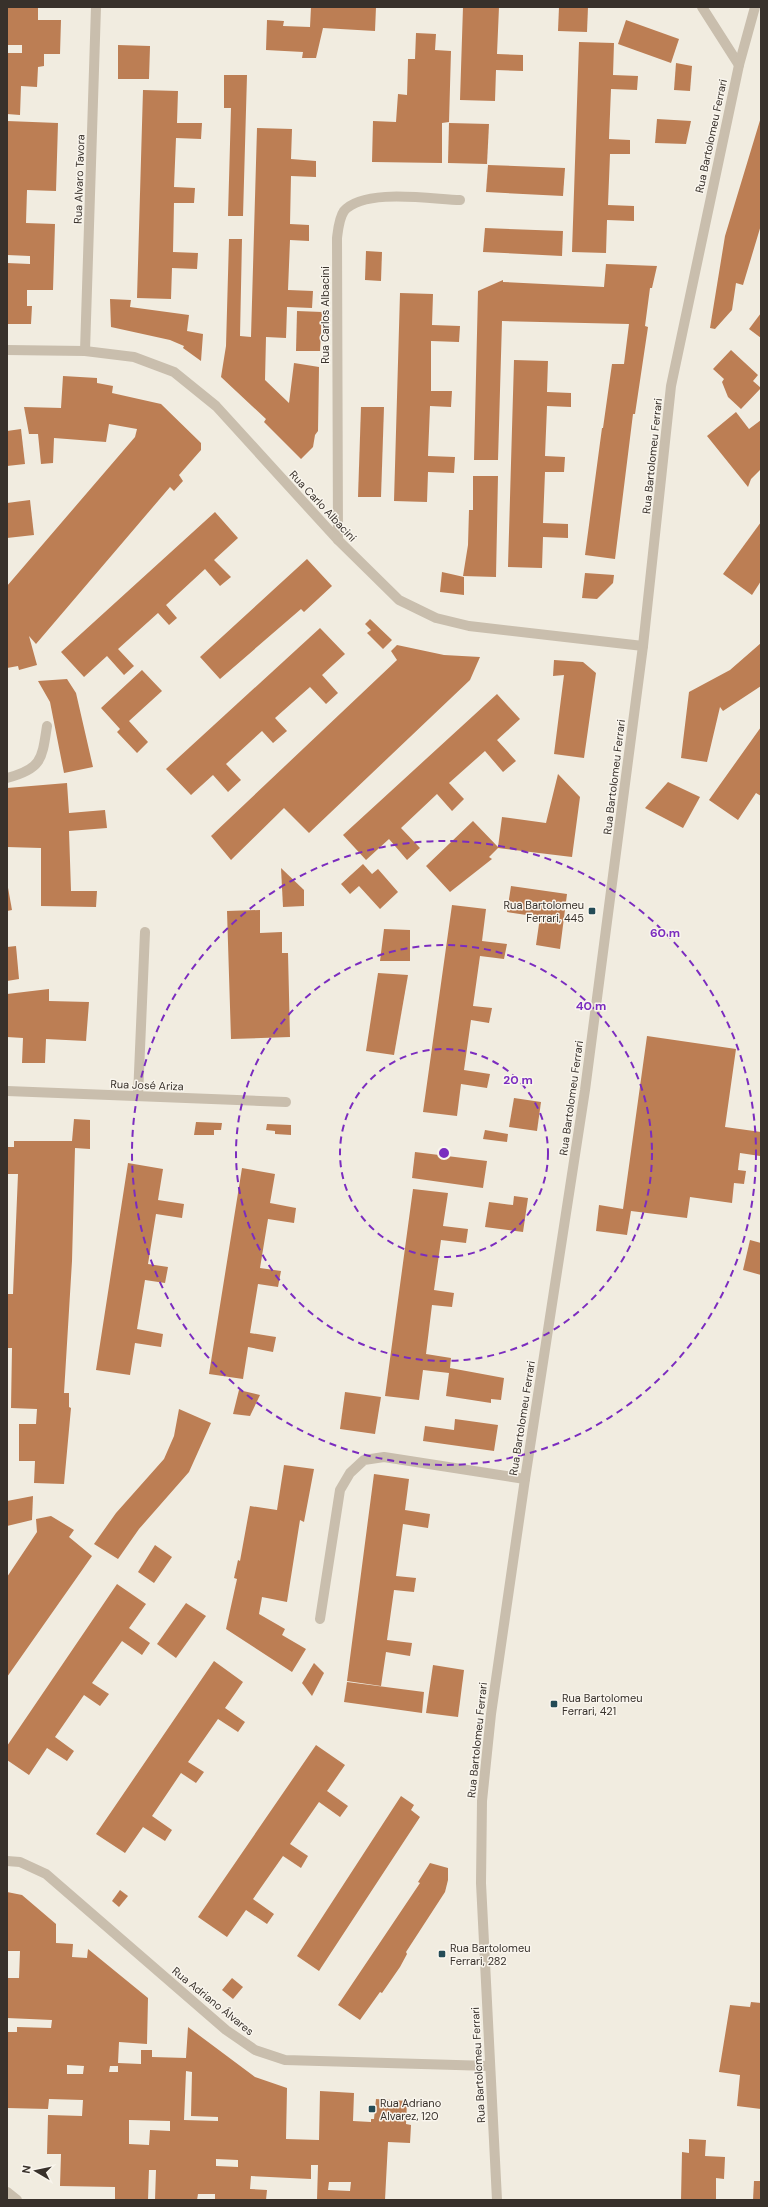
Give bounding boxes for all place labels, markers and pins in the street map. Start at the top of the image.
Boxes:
place label: Rua Bartolomeu Ferrari, 445 [504,898,584,925]
marker: Rua Bartolomeu Ferrari, 445 [587,906,597,916]
centre of rings [437,1146,451,1160]
place label: Rua Bartolomeu Ferrari, 421 [562,1691,642,1718]
marker: Rua Bartolomeu Ferrari, 421 [549,1699,559,1709]
place label: Rua Bartolomeu Ferrari, 282 [450,1941,530,1968]
marker: Rua Bartolomeu Ferrari, 282 [437,1949,447,1959]
place label: Rua Adriano Alvarez, 120 [380,2096,441,2123]
marker: Rua Adriano Alvarez, 120 [367,2104,377,2114]

